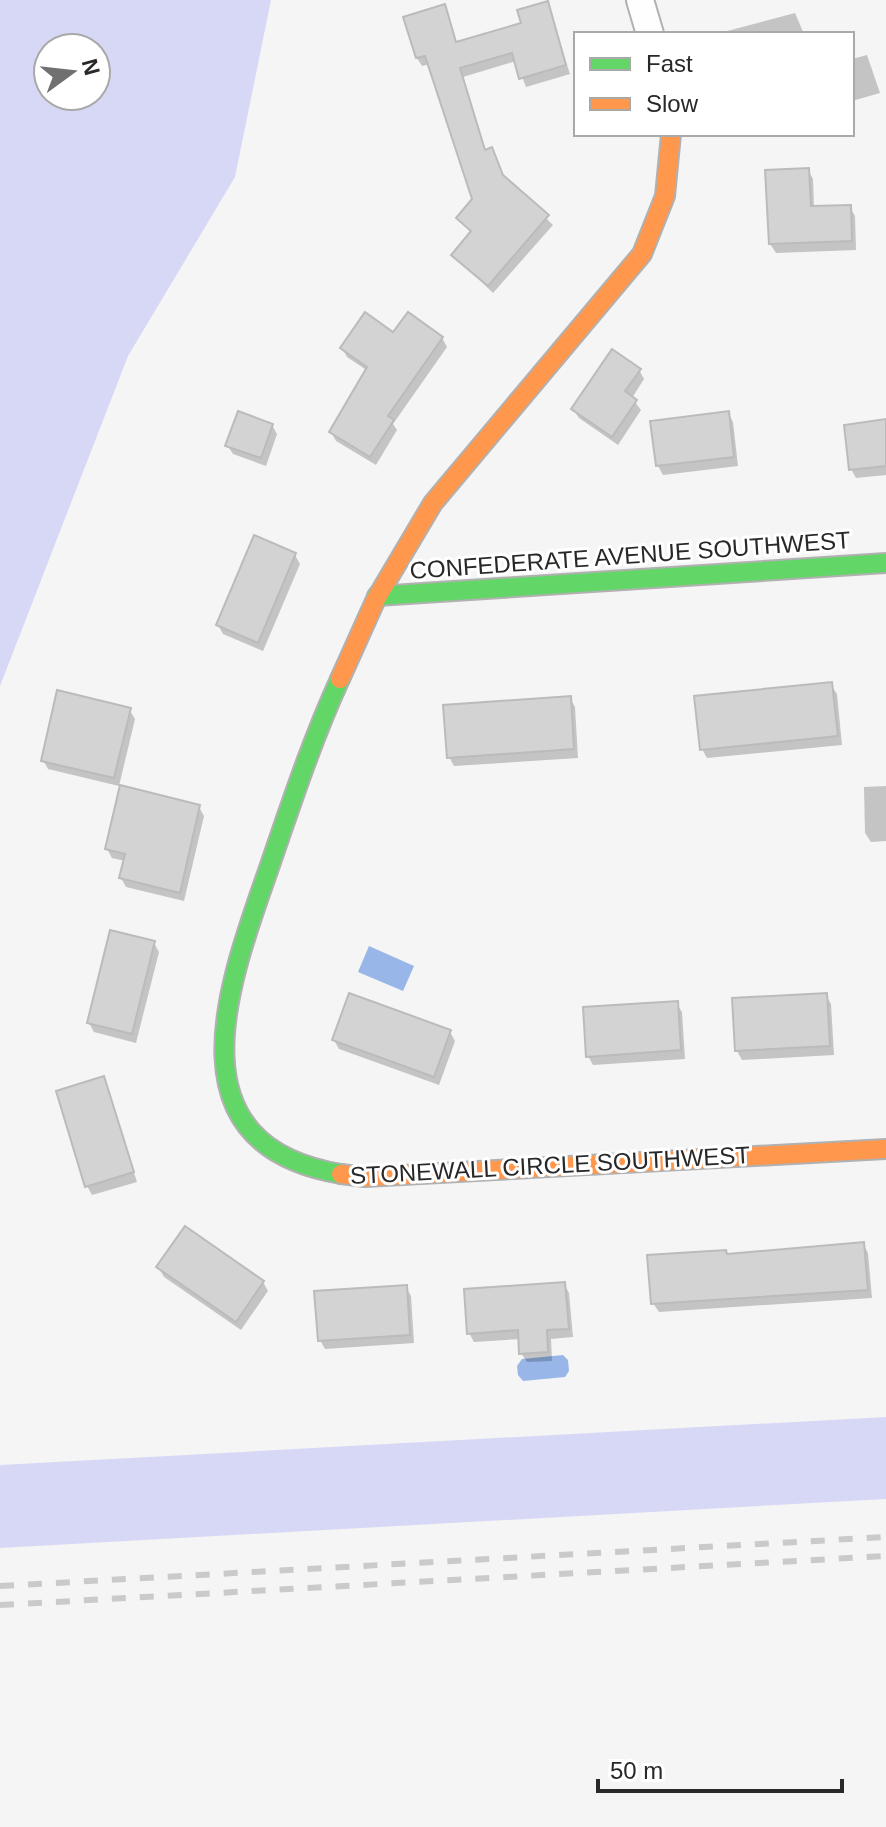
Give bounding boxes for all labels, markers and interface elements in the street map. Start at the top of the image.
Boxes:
north arrow [32,32,112,112]
legend [574,32,854,136]
text: Fast [646,50,693,77]
text: N [77,56,105,78]
text: Slow [646,90,699,117]
street label: CONFEDERATE AVENUE SOUTHWEST [409,526,852,584]
street label: STONEWALL CIRCLE SOUTHWEST [349,1141,751,1189]
scale bar [598,1743,842,1793]
text: 50 m [610,1757,663,1784]

